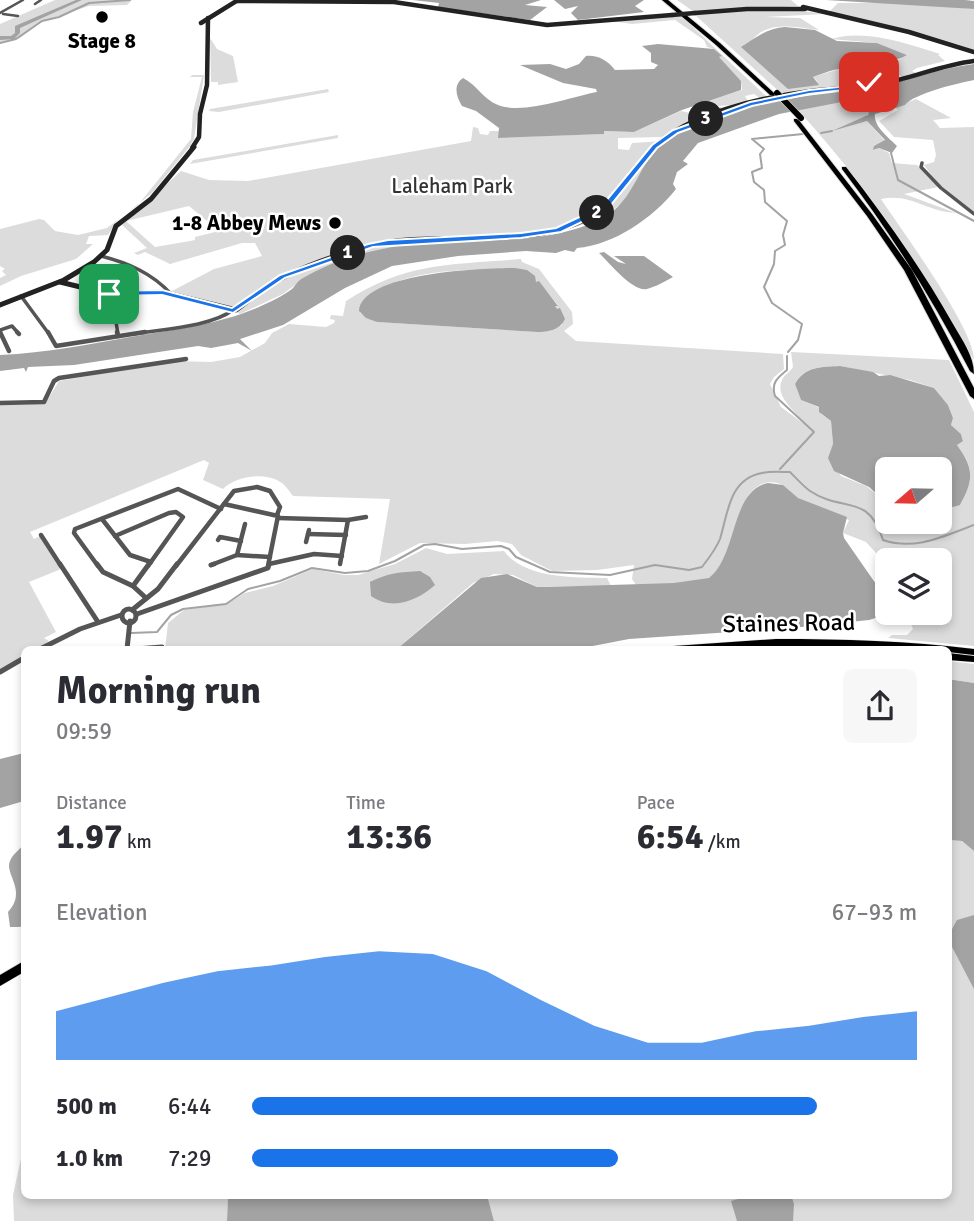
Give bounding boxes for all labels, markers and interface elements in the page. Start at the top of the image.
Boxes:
marker: Stage 8 [94,9,110,25]
place label: Stage 8 [68,28,136,54]
pin [839,52,899,112]
icon: check [850,63,888,101]
pin: 3 [688,102,724,136]
text: 3 [700,106,711,130]
park label: Laleham Park [391,173,513,199]
pin: 2 [580,196,614,230]
text: 2 [591,200,602,224]
place label: 1-8 Abbey Mews [172,210,321,236]
marker: 1-8 Abbey Mews [327,215,343,231]
pin: 1 [330,236,366,270]
text: 1 [342,240,353,264]
pin [79,264,139,324]
icon: arrive [90,275,128,313]
north arrow [875,457,952,534]
map controls [875,457,952,625]
button: layers [875,548,952,625]
street label: Staines Road [722,607,856,639]
text: Morning run [56,667,261,714]
button: share [843,669,917,743]
text: 09:59 [56,717,112,746]
text: Distance [56,791,127,815]
text: Time [346,791,385,815]
text: Pace [637,791,675,815]
text: 1.97 [56,815,123,858]
text: 13:36 [346,815,432,858]
text: 6:54 [637,815,704,858]
text: km [123,830,152,854]
text: /km [704,830,741,854]
text: Elevation [56,898,148,927]
text: 67–93 m [832,898,917,927]
text: 500 m [56,1092,117,1121]
text: 6:44 [168,1092,211,1121]
text: 1.0 km [56,1144,123,1173]
text: 7:29 [168,1144,211,1173]

